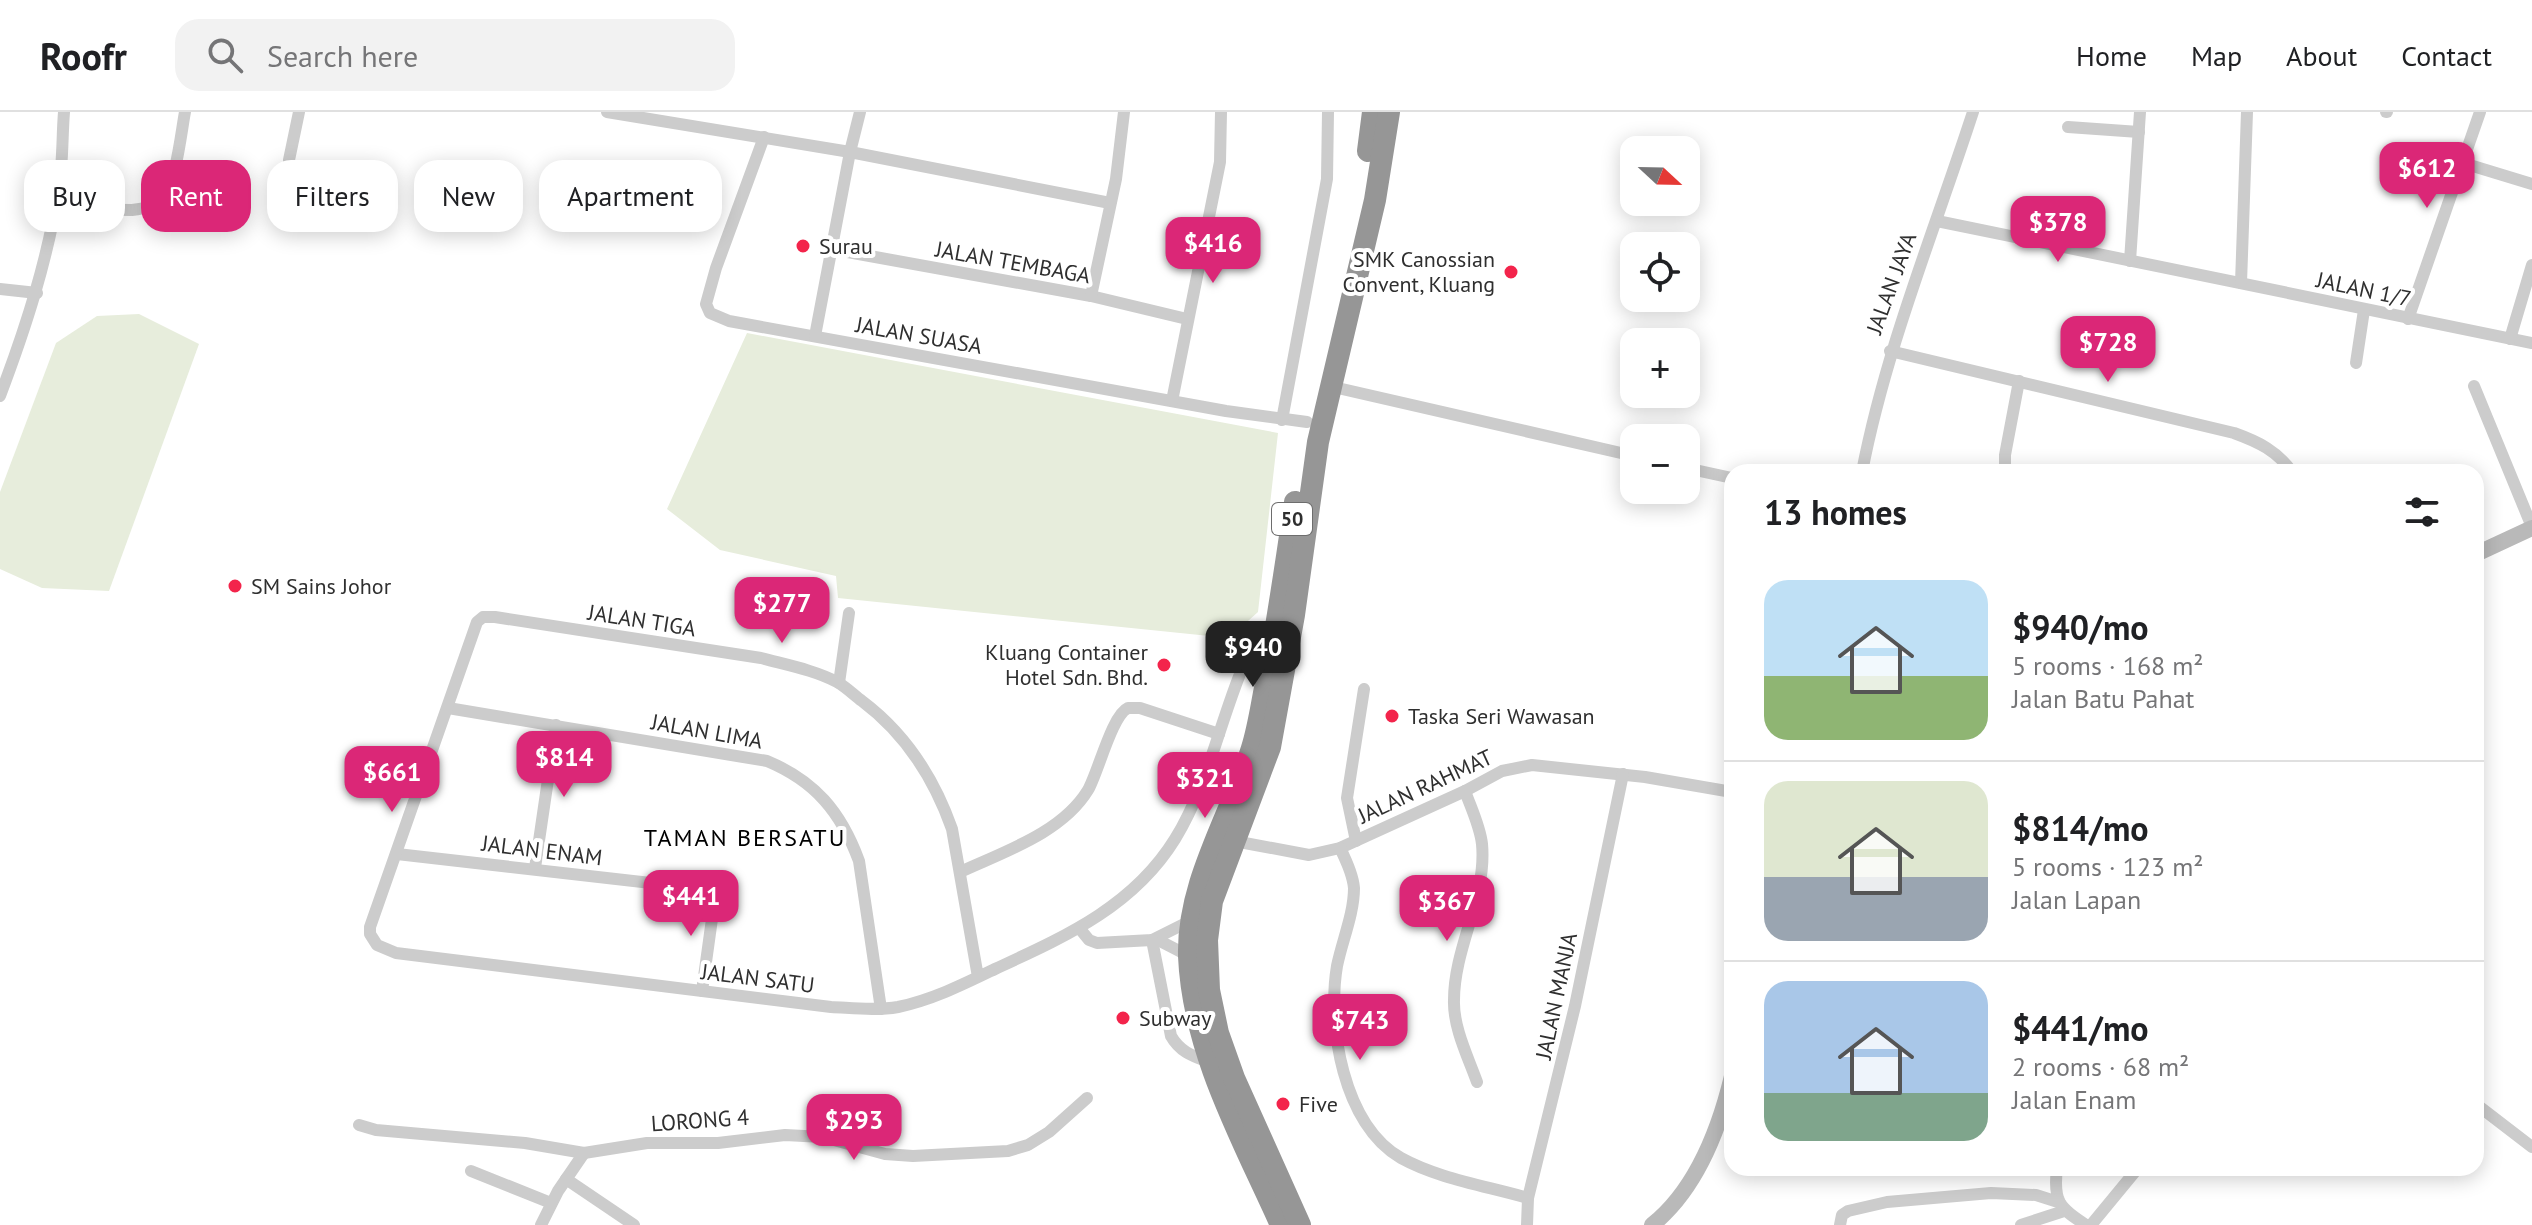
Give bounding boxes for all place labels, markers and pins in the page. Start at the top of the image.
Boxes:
pin: $612 [2380,142,2474,210]
pin: $378 [2011,196,2105,264]
pin: $416 [1166,217,1260,285]
place label: Surau [819,232,873,260]
marker: Surau [794,237,812,255]
place label: SMK Canossian Convent, Kluang [1342,245,1495,298]
marker: SMK Canossian Convent, Kluang [1502,263,1520,281]
pin: $728 [2061,316,2155,384]
place label: SM Sains Johor [251,572,392,600]
marker: SM Sains Johor [226,577,244,595]
pin: $277 [735,577,829,645]
pin: $940 [1206,621,1300,689]
place label: Kluang Container Hotel Sdn. Bhd. [985,638,1149,691]
marker: Kluang Container Hotel Sdn. Bhd. [1155,656,1173,674]
place label: Taska Seri Wawasan [1408,702,1595,730]
marker: Taska Seri Wawasan [1383,707,1401,725]
pin: $814 [517,731,611,799]
pin: $661 [345,746,439,814]
pin: $321 [1158,752,1252,820]
pin: $441 [644,870,738,938]
pin: $367 [1400,875,1494,943]
pin: $743 [1313,994,1407,1062]
place label: Subway [1139,1004,1212,1032]
marker: Subway [1114,1009,1132,1027]
place label: Five [1299,1090,1338,1118]
pin: $293 [807,1094,901,1162]
marker: Five [1274,1095,1292,1113]

